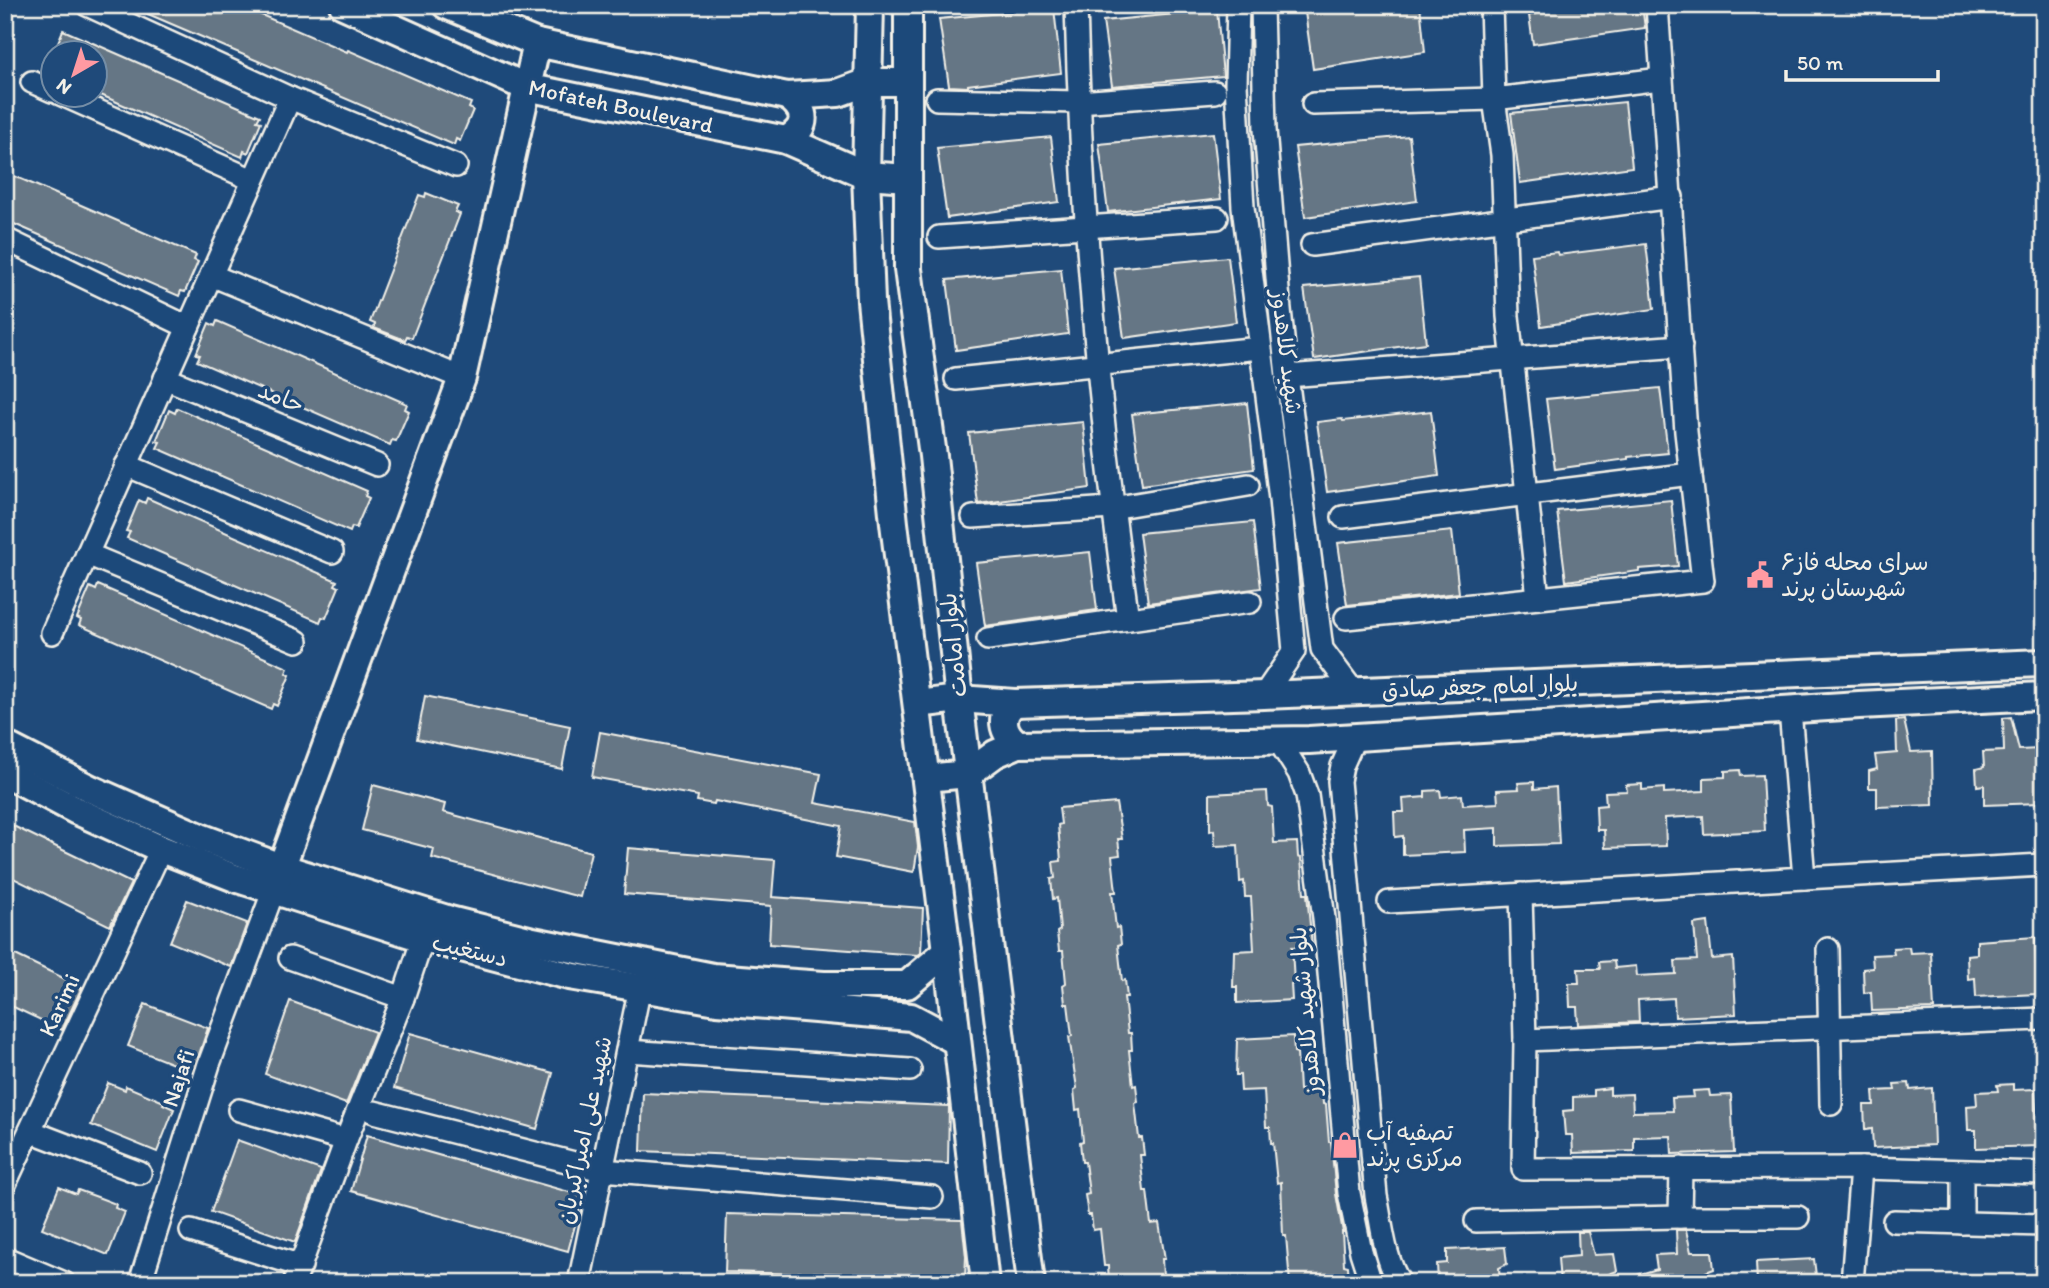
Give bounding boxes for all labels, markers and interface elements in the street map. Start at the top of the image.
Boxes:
north arrow [38,38,108,108]
scale bar [1786,38,1939,82]
text: 50 m [1797,50,1844,75]
street label: Mofateh Boulevard [526,73,716,139]
text: N [51,74,76,100]
street label: شهید کلاهدوز [1265,286,1309,416]
street label: حامد [254,375,308,419]
place label: سرای محله فاز۶ شهرستان پرند [1781,548,1929,603]
public building icon: سرای محله فاز۶ شهرستان پرند [1745,560,1775,590]
street label: بلوار امامت [934,591,972,699]
street label: بلوار امام جعفر صادق [1381,669,1579,707]
street label: بلوار شهید کلاهدوز [1284,926,1326,1098]
street label: دستغیب [429,927,511,973]
street label: Karimi [32,969,86,1041]
street label: شهید علی امیراکبریان [550,1034,619,1227]
street label: Najafi [156,1046,200,1110]
place label: تصفیه آب مرکزی پرند [1366,1118,1463,1173]
shop icon: تصفیه آب مرکزی پرند [1330,1130,1360,1160]

